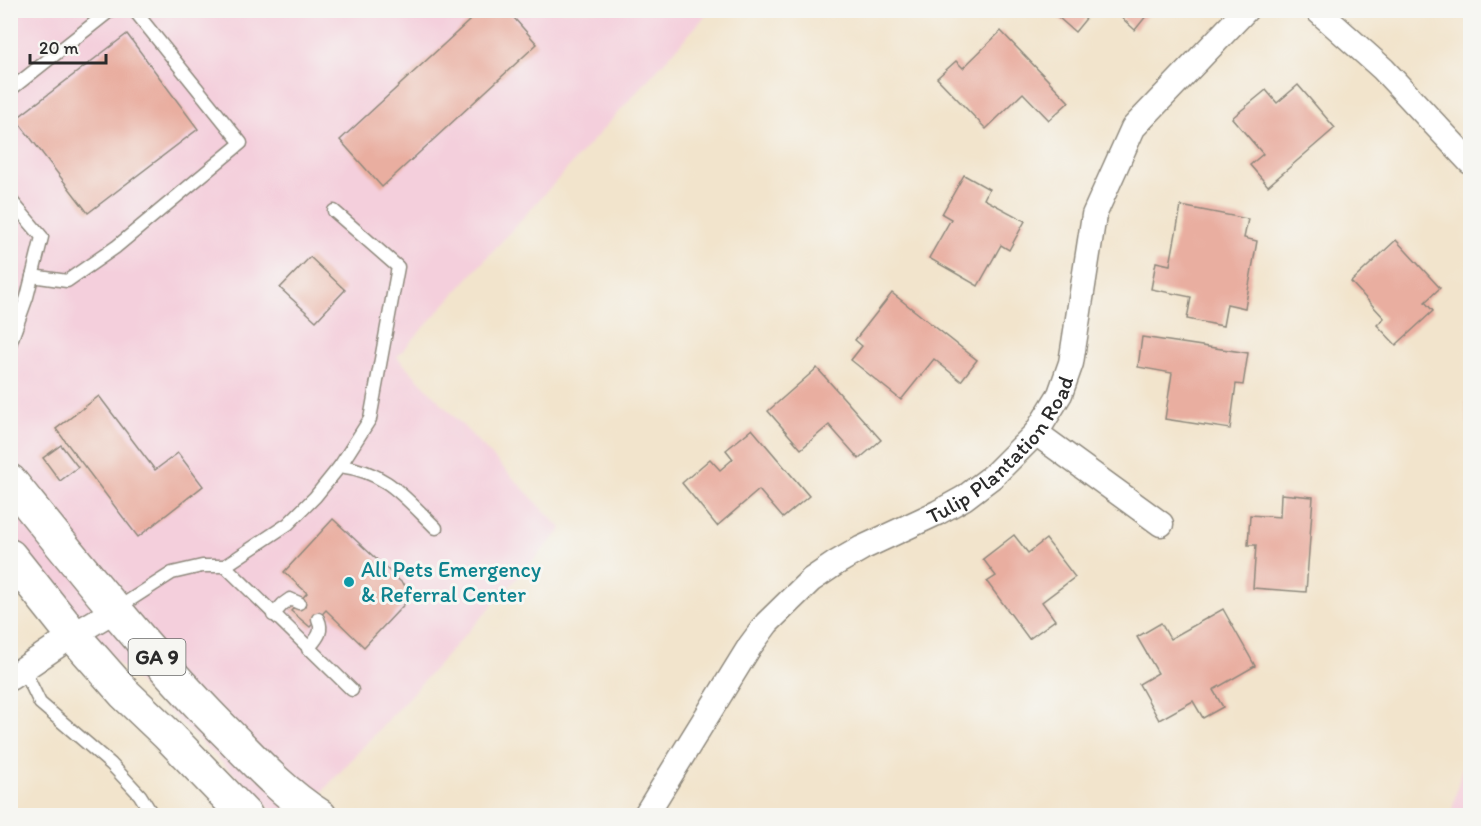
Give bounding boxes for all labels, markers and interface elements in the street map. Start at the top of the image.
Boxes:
scale bar [30,27,106,65]
text: 20 m [39,37,79,59]
street label: Tulip Plantation Road [922,372,1079,530]
place label: All Pets Emergency & Referral Center [361,556,542,608]
marker: All Pets Emergency & Referral Center [342,575,356,589]
road number: GA 9 [128,639,186,675]

